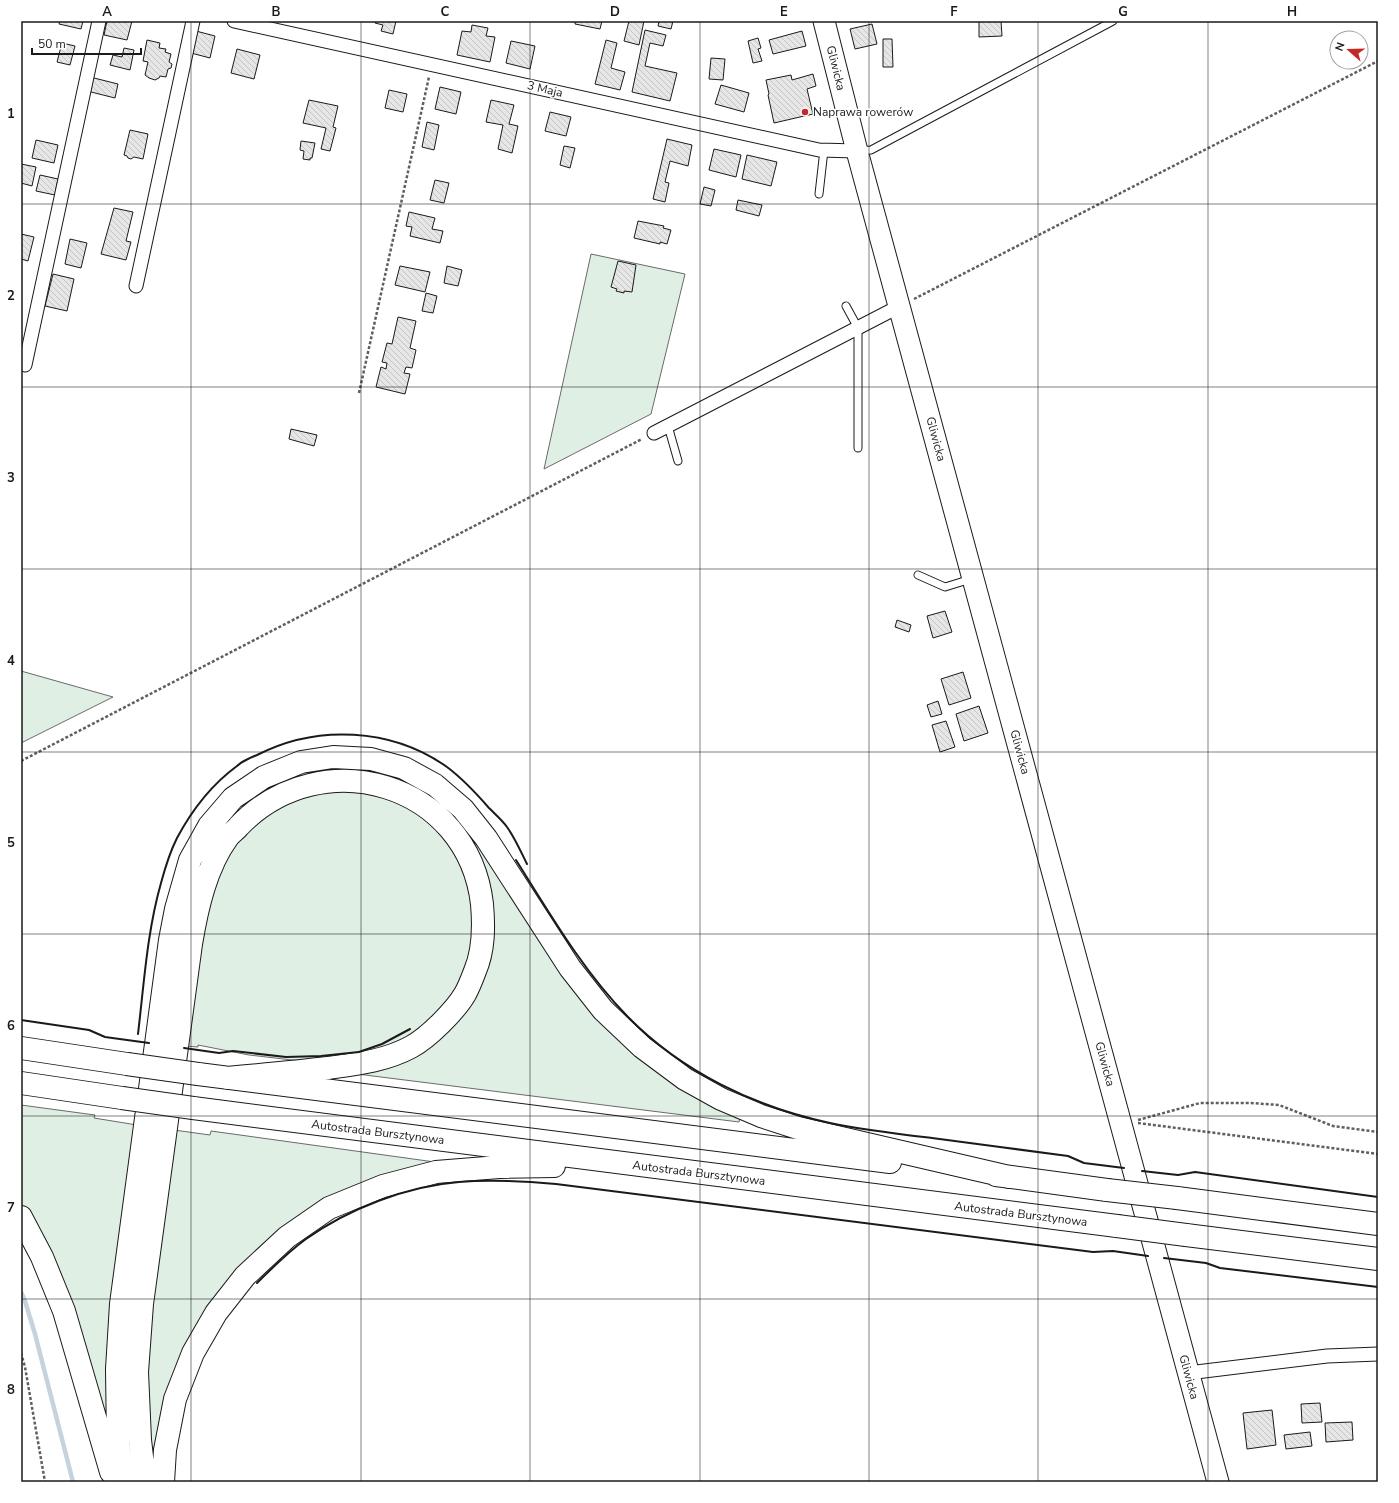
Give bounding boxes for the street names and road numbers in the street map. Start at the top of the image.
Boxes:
street label: Gliwicka [823,44,849,92]
street label: 3 Maja [526,77,564,101]
street label: Gliwicka [922,415,950,463]
street label: Gliwicka [1006,728,1034,776]
street label: Gliwicka [1091,1040,1119,1088]
street label: Autostrada Bursztynowa [311,1116,445,1148]
street label: Autostrada Bursztynowa [632,1157,766,1189]
street label: Autostrada Bursztynowa [954,1198,1088,1230]
street label: Gliwicka [1175,1353,1203,1401]

